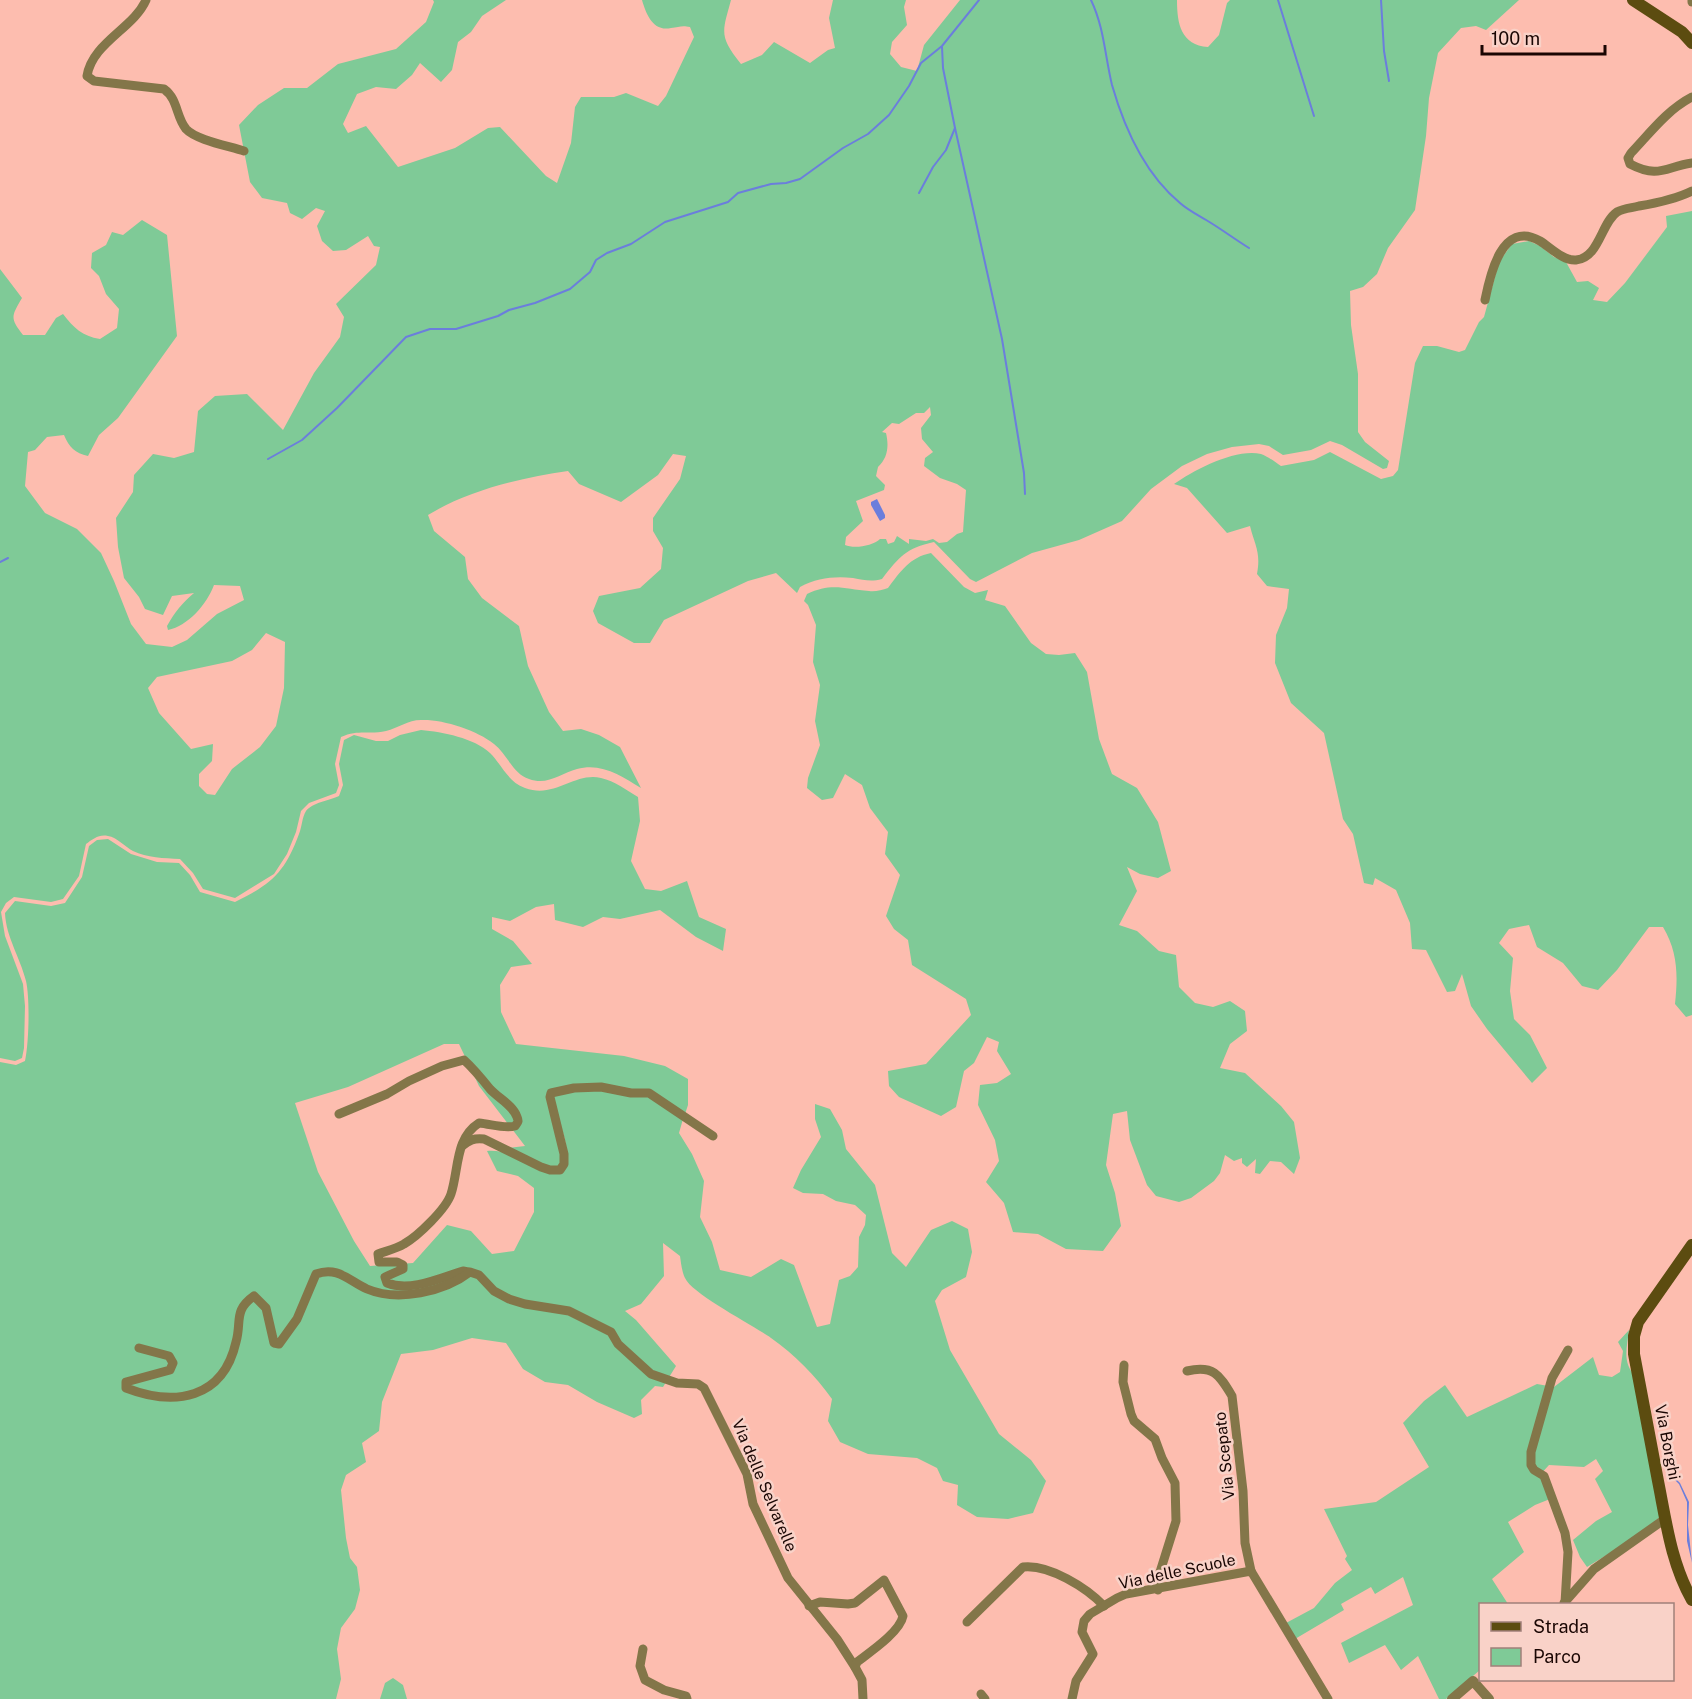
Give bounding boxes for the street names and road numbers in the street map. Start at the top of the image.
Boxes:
street label: Via Borghi [1651,1403,1684,1481]
street label: Via Scepato [1210,1411,1239,1501]
street label: Via delle Selvarelle [728,1416,801,1554]
street label: Via delle Scuole [1117,1550,1237,1593]

